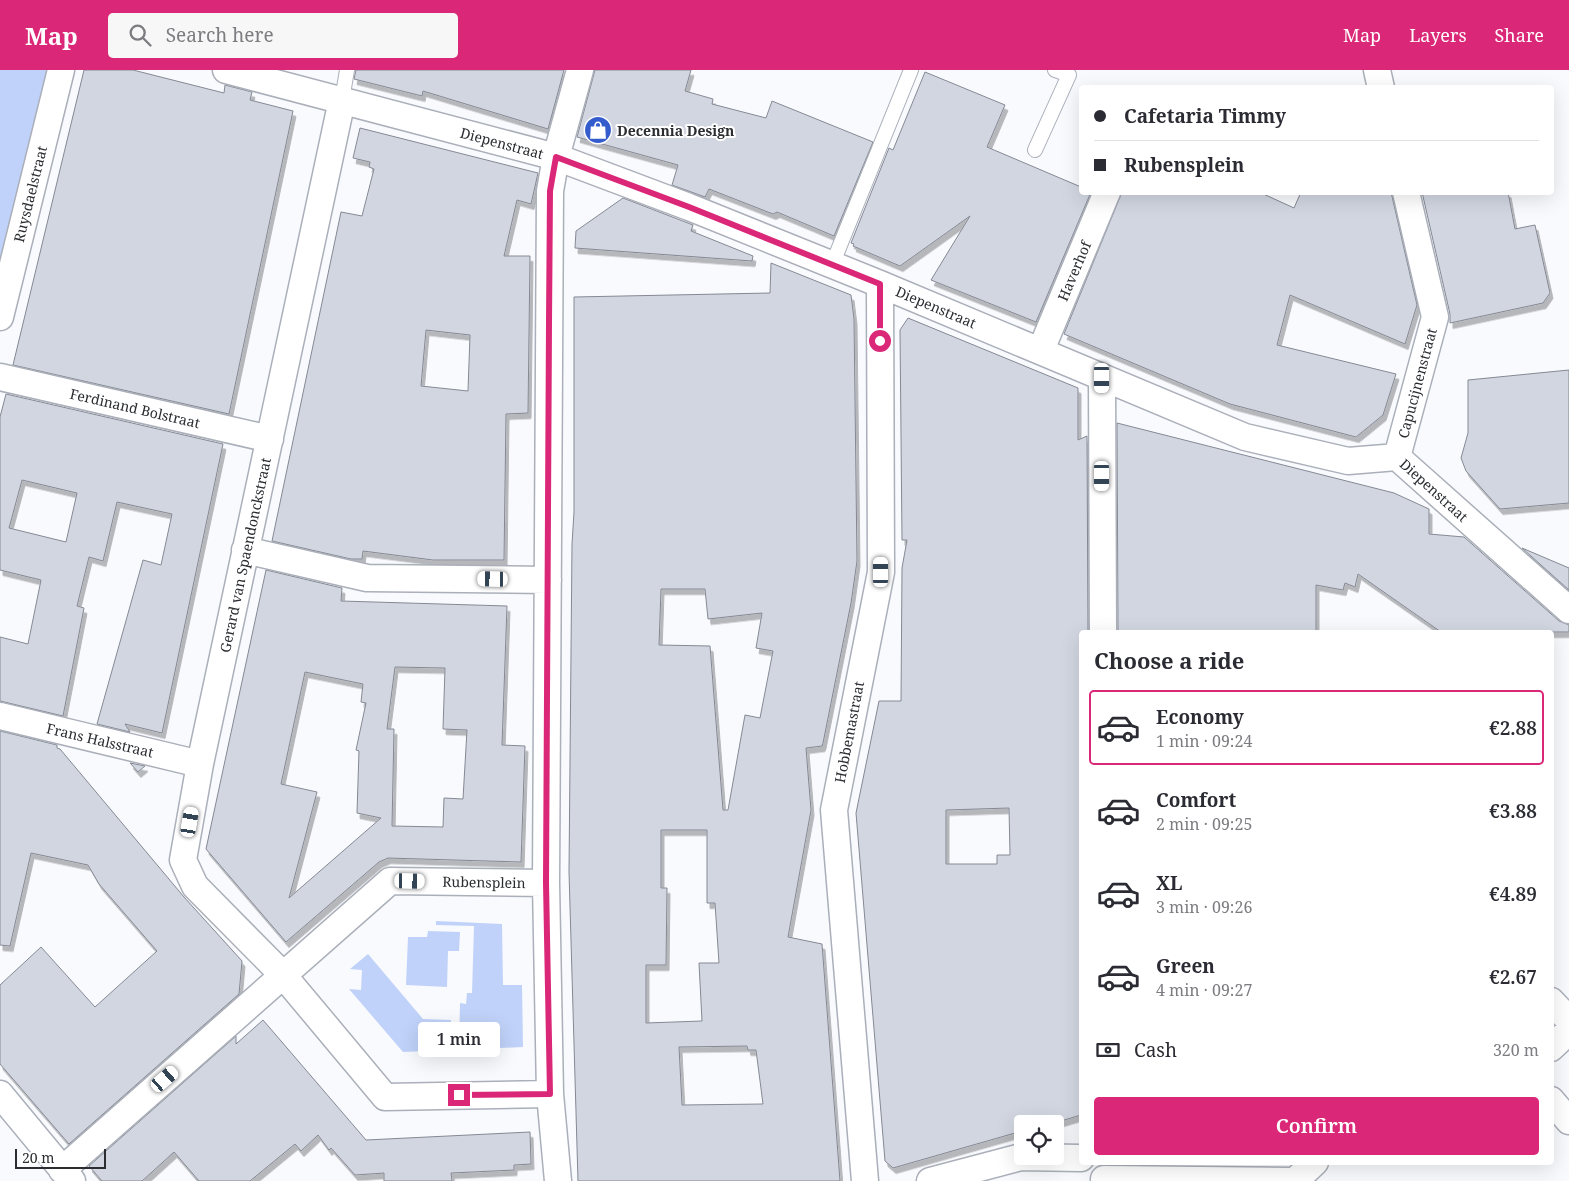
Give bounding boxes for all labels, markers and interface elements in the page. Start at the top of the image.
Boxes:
search box [108,13,458,58]
text: Map [25,19,78,52]
icon: search [126,21,154,49]
text: Search here [166,22,274,48]
text: Map [1343,23,1381,47]
text: Layers [1409,23,1467,47]
text: Share [1495,23,1544,47]
text: Cafetaria Timmy [1124,103,1286,129]
shop icon: Decennia Design [583,115,613,145]
place label: Decennia Design [617,121,734,140]
street label: Diepenstraat [458,123,546,163]
street label: Ruysdaelstraat [9,144,51,244]
text: Rubensplein [1124,152,1244,178]
street label: Haverhof [1053,236,1096,304]
street label: Diepenstraat [893,282,979,332]
street label: Capucijnenstraat [1393,326,1441,440]
route start [869,330,891,352]
car [1094,363,1109,393]
street label: Ferdinand Bolstraat [68,384,202,432]
street label: Diepenstraat [1396,454,1472,526]
street label: Gerard van Spaendonckstraat [215,456,275,654]
car [1094,461,1109,491]
car [873,557,888,587]
car [477,571,508,587]
text: Choose a ride [1094,645,1244,675]
street label: Hobbemastraat [830,679,868,784]
text: Economy [1156,704,1244,730]
icon: car [1096,705,1141,750]
text: €2.88 [1489,715,1537,741]
street label: Frans Halsstraat [45,718,155,762]
text: 1 min · 09:24 [1156,730,1252,752]
text: Comfort [1156,787,1236,813]
icon: car [1096,788,1141,833]
text: €3.88 [1489,798,1537,824]
car [180,806,199,838]
text: 2 min · 09:25 [1156,813,1252,835]
text: XL [1156,870,1182,896]
icon: car [1096,871,1141,916]
street label: Rubensplein [442,872,526,892]
car [394,873,425,889]
text: €4.89 [1489,881,1537,907]
text: 3 min · 09:26 [1156,896,1252,918]
text: Green [1156,953,1215,979]
icon: car [1096,954,1141,999]
text: €2.67 [1489,964,1537,990]
text: 4 min · 09:27 [1156,979,1252,1001]
callout: 1 min [418,1022,500,1058]
text: 1 min [437,1028,481,1050]
icon: cash [1094,1036,1122,1064]
text: Cash [1134,1037,1177,1063]
text: 320 m [1493,1039,1539,1061]
car [148,1063,181,1095]
route end [448,1084,470,1106]
button: Confirm [1094,1097,1539,1155]
map controls [1014,1115,1064,1165]
button: locate [1014,1115,1064,1165]
scale bar [15,1146,106,1169]
text: 20 m [22,1148,55,1167]

